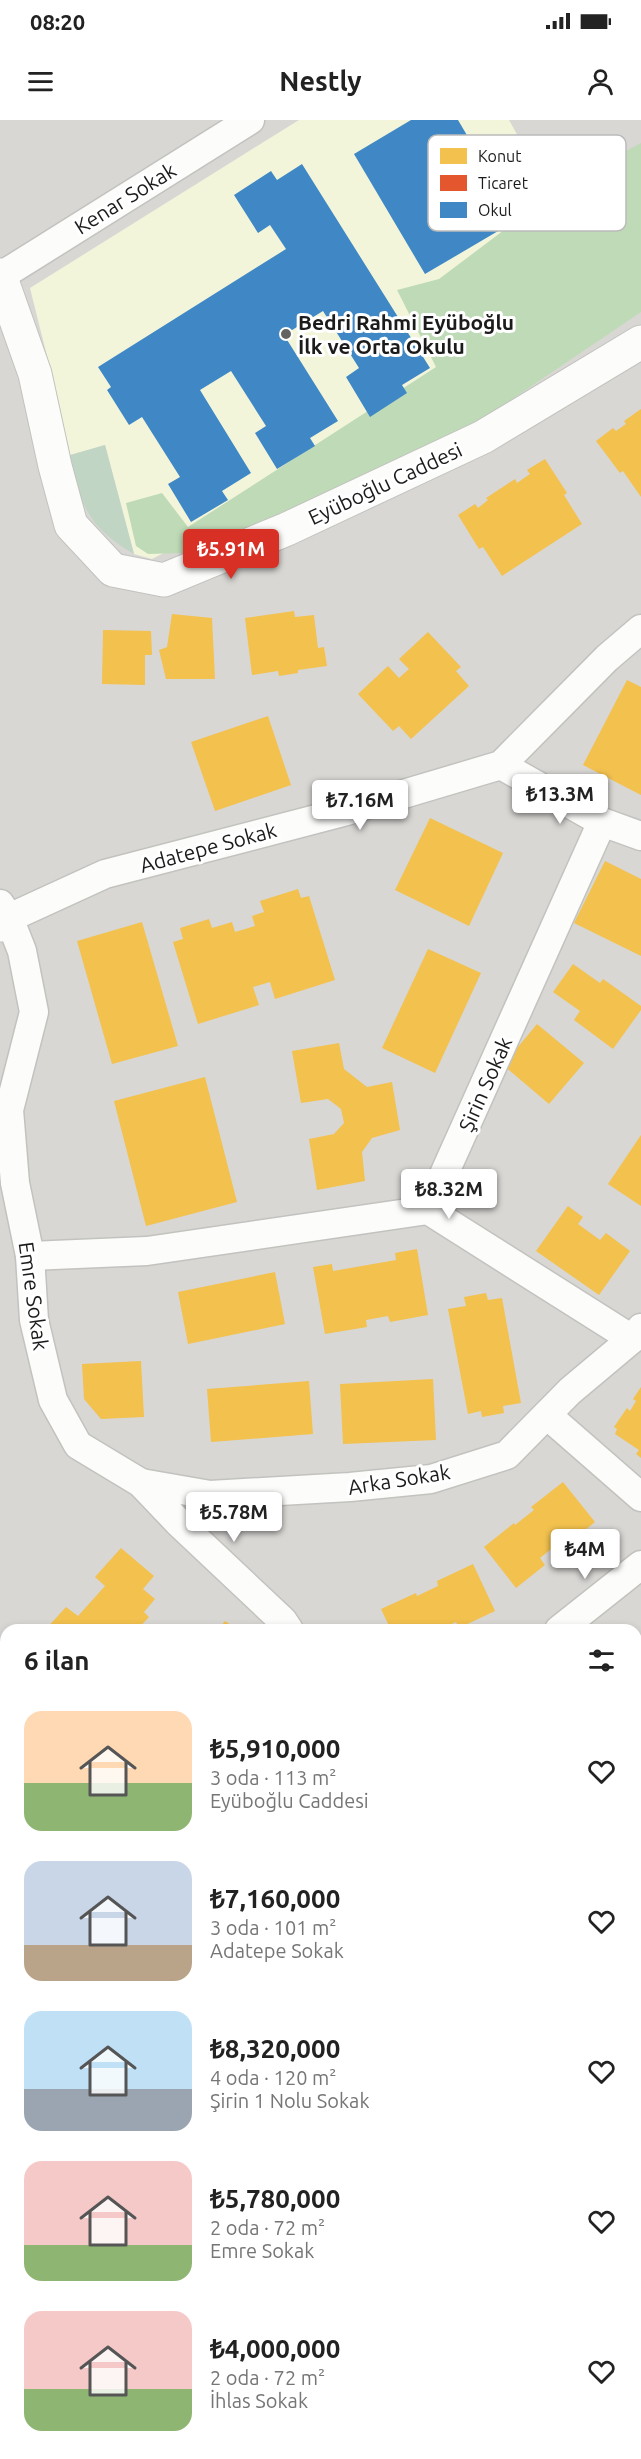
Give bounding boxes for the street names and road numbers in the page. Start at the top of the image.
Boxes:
street label: Kenar Sokak [70,157,180,239]
street label: Eyüboğlu Caddesi [304,437,466,529]
street label: Adatepe Sokak [137,817,279,877]
street label: Şirin Sokak [453,1033,517,1135]
street label: Emre Sokak [14,1240,54,1352]
street label: Arka Sokak [346,1459,452,1499]

